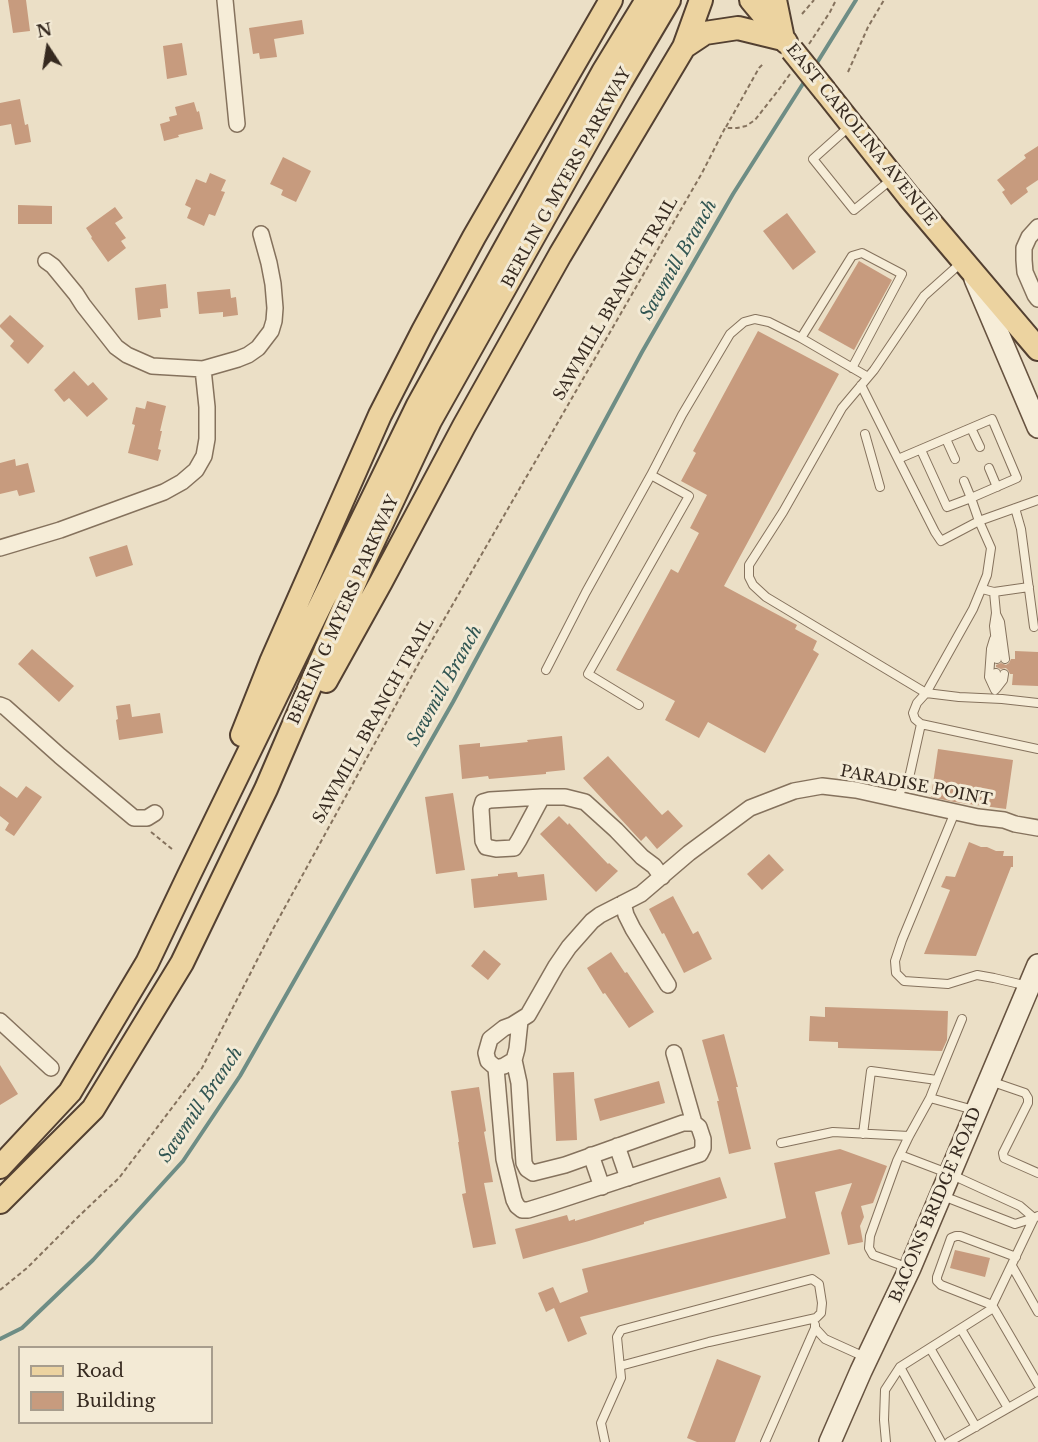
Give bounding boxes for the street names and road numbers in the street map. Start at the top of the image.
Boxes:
street label: EAST CAROLINA AVENUE [782,40,940,230]
street label: BERLIN G MYERS PARKWAY [498,65,636,291]
street label: SAWMILL BRANCH TRAIL [550,194,682,404]
street label: BERLIN G MYERS PARKWAY [285,493,403,727]
street label: SAWMILL BRANCH TRAIL [309,615,439,827]
street label: PARADISE POINT [838,762,994,810]
street label: BACONS BRIDGE ROAD [886,1104,986,1306]

